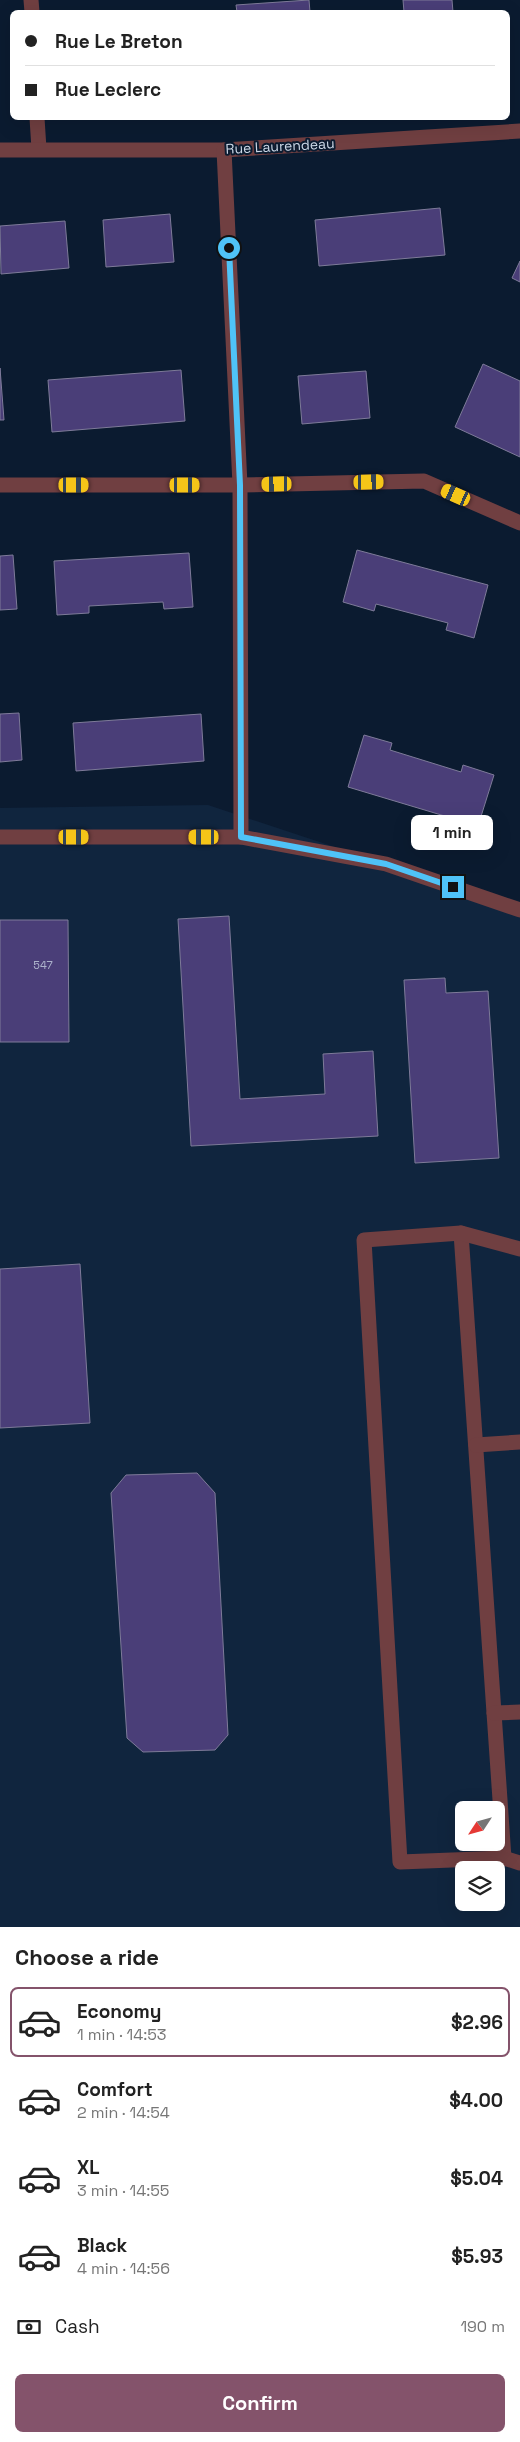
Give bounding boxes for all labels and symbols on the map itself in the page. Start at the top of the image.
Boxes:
street label: Rue Laurendeau [225,134,335,158]
route start [218,237,240,259]
car [353,474,384,490]
car [261,476,292,492]
car [59,478,89,493]
car [170,478,200,493]
car [439,482,472,508]
callout: 1 min [412,814,494,850]
car [59,830,89,845]
car [189,830,219,845]
route end [442,876,464,898]
house number: 547 [33,958,53,972]
north arrow [455,1801,505,1851]

